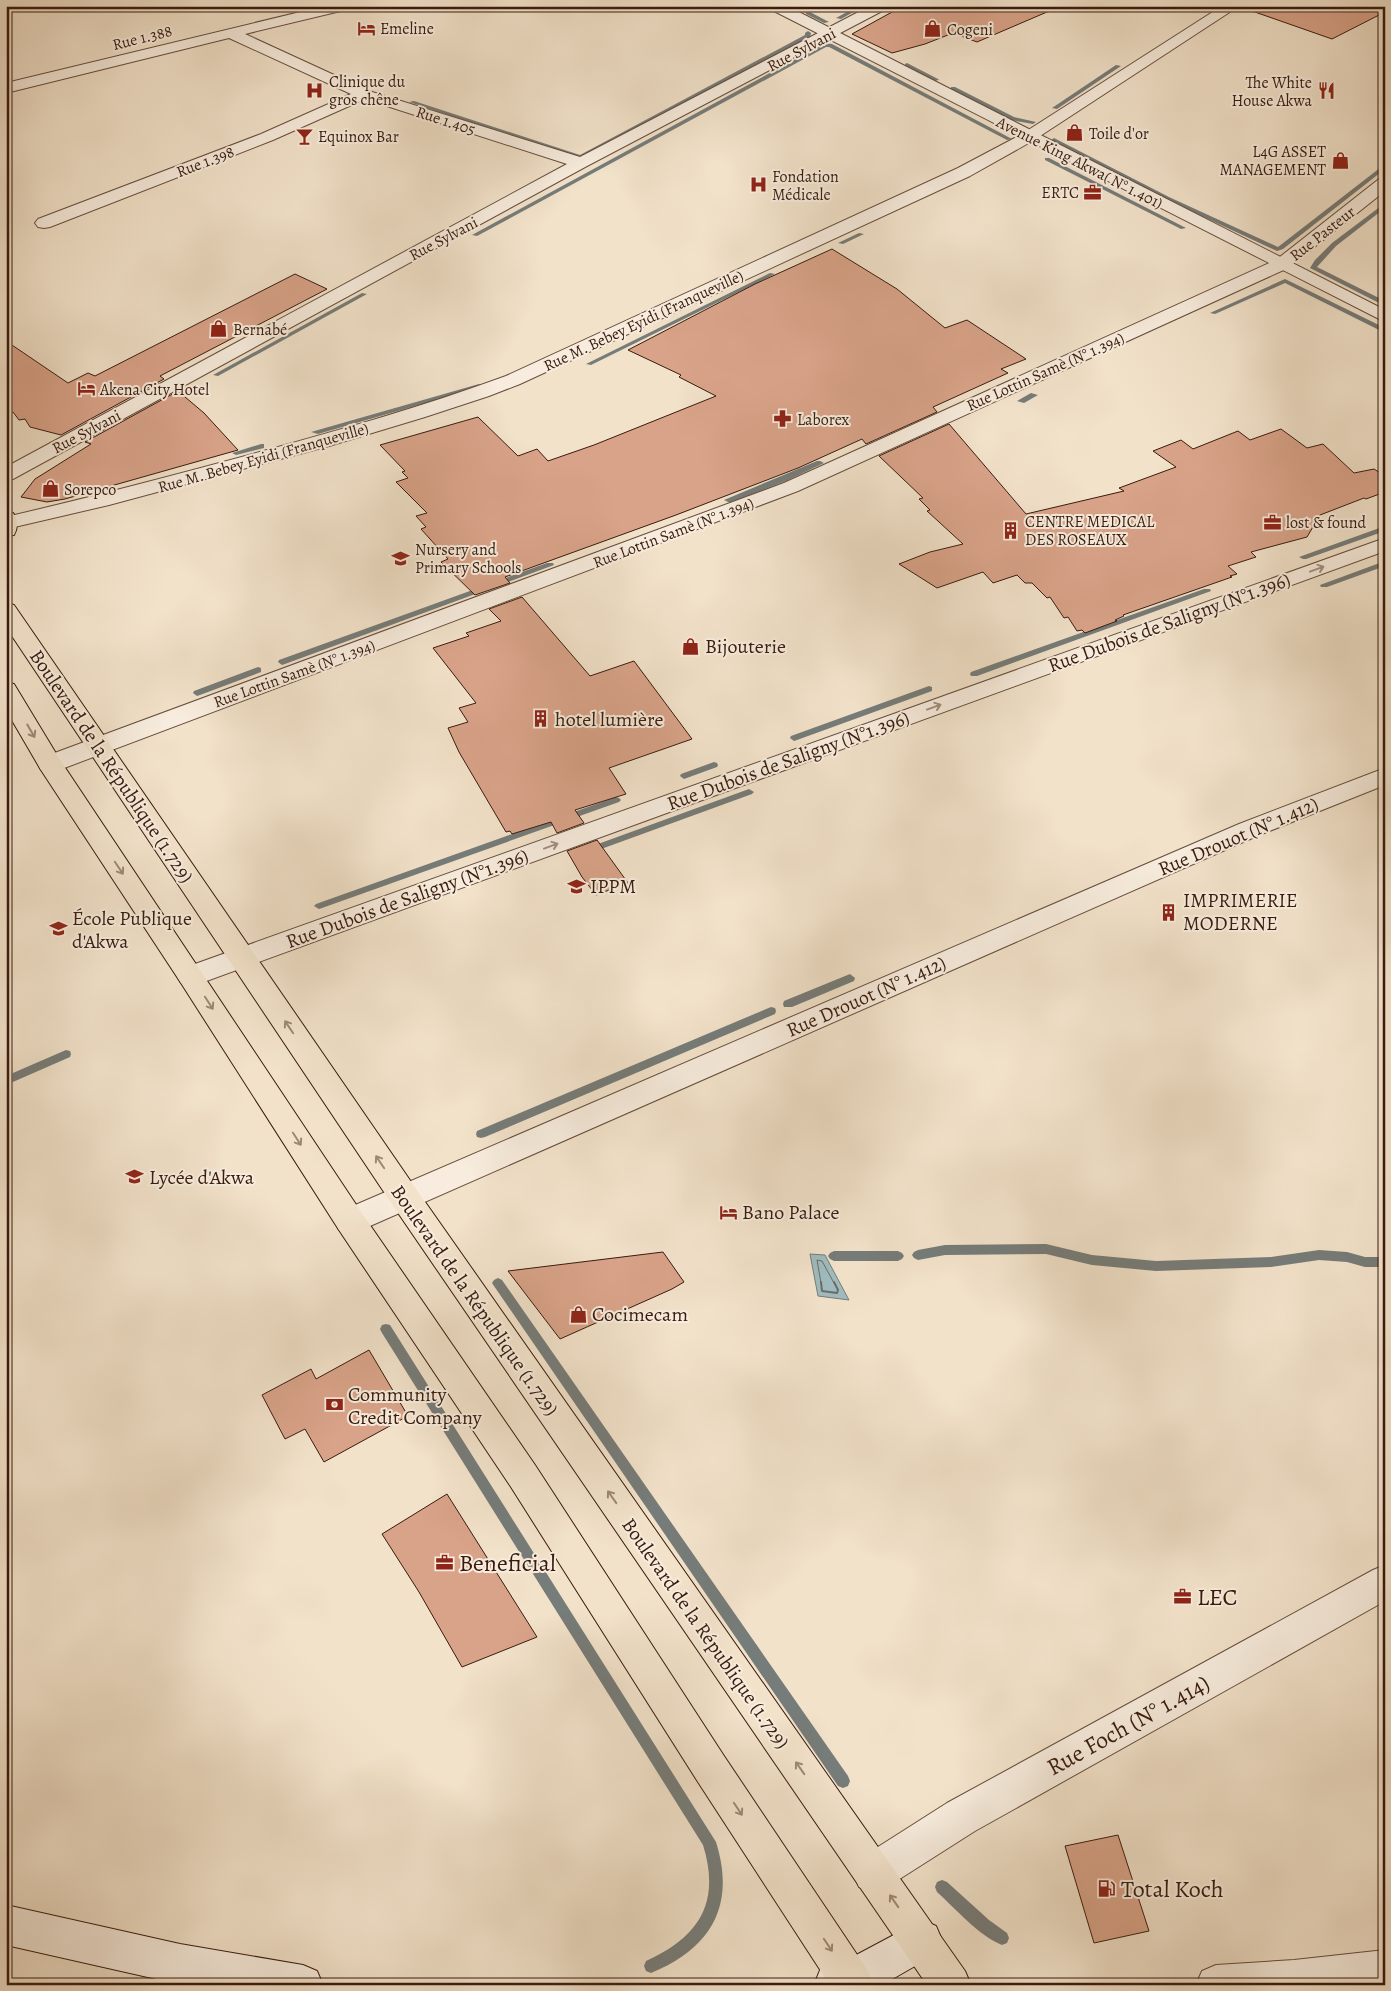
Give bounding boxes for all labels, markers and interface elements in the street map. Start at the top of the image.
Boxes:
hotel icon: Emeline [356,18,376,38]
place label: Emeline [380,18,434,40]
shop icon: Cogeni [923,19,943,39]
place label: Cogeni [947,19,993,41]
street label: Rue 1.388 [110,20,174,56]
street label: Rue Sylvani [763,23,840,77]
place label: Clinique du gros chêne [329,71,406,111]
place label: The White House Akwa [1231,72,1313,112]
hospital icon: Clinique du gros chêne [305,80,325,100]
restaurant icon: The White House Akwa [1316,81,1336,101]
street label: Rue 1.405 [413,101,478,141]
street label: Avenue King Akwa( N° 1.401) [992,111,1166,214]
shop icon: Toile d'or [1065,123,1085,143]
place label: Toile d'or [1089,123,1149,145]
bar icon: Equinox Bar [294,126,314,146]
place label: Equinox Bar [318,126,399,148]
street label: Rue 1.398 [173,141,237,183]
place label: L4G ASSET MANAGEMENT [1220,141,1326,181]
shop icon: L4G ASSET MANAGEMENT [1330,150,1350,170]
place label: Fondation Médicale [772,166,839,206]
hospital icon: Fondation Médicale [748,175,768,195]
place label: ERTC [1041,182,1079,204]
office icon: ERTC [1083,182,1103,202]
street label: Rue Pasteur [1285,201,1360,266]
street label: Rue Sylvani [405,212,482,266]
street label: Rue M. Bebey Eyidi (Franqueville) [540,265,747,377]
shop icon: Bernabé [209,319,229,339]
place label: Bernabé [233,319,287,341]
street label: Rue Lottin Samè (N° 1.394) [963,327,1128,417]
hotel icon: Akena City Hotel [76,379,96,399]
place label: Akena City Hotel [99,379,209,401]
street label: Rue Sylvani [48,405,125,459]
pharmacy icon: Laborex [773,409,793,429]
place label: Laborex [797,409,849,431]
street label: Rue M. Bebey Eyidi (Franqueville) [155,417,371,499]
shop icon: Sorepco [40,479,60,499]
place label: Sorepco [64,479,116,501]
street label: Rue Lottin Samè (N° 1.394) [590,492,757,574]
place label: CENTRE MEDICAL DES ROSEAUX [1025,511,1155,551]
office icon: lost & found [1262,512,1282,532]
place label: lost & found [1286,512,1367,534]
building icon: CENTRE MEDICAL DES ROSEAUX [1001,520,1021,540]
place label: Nursery and Primary Schools [415,539,522,579]
school or university icon: Nursery and Primary Schools [391,548,411,568]
one-way arrow [1309,564,1324,573]
street label: Rue Dubois de Saligny (N°1.396) [1044,566,1294,679]
place label: Bijouterie [705,633,786,660]
street label: Rue Lottin Samè (N° 1.394) [210,634,378,713]
shop icon: Bijouterie [681,636,701,656]
street label: Boulevard de la République (1.729) [23,644,200,888]
one-way arrow [926,702,941,711]
street label: Rue Dubois de Saligny (N°1.396) [663,704,913,817]
place label: hotel lumière [555,706,663,733]
building icon: hotel lumière [531,709,551,729]
one-way arrow [26,724,36,738]
street label: Rue Drouot (N° 1.412) [1154,790,1323,882]
one-way arrow [542,841,558,850]
street label: Rue Dubois de Saligny (N°1.396) [282,842,532,955]
one-way arrow [113,861,124,875]
place label: IPPM [590,873,636,900]
school or university icon: IPPM [566,876,586,896]
place label: IMPRIMERIE MODERNE [1183,887,1298,937]
building icon: IMPRIMERIE MODERNE [1159,902,1179,922]
place label: École Publique d'Akwa [72,905,192,955]
school or university icon: École Publique d'Akwa [48,919,68,939]
street label: Rue Drouot (N° 1.412) [782,949,950,1044]
one-way arrow [204,996,214,1010]
one-way arrow [284,1021,294,1035]
one-way arrow [293,1132,303,1146]
one-way arrow [375,1155,385,1169]
place label: Lycée d'Akwa [149,1164,255,1191]
school or university icon: Lycée d'Akwa [125,1167,145,1187]
street label: Boulevard de la République (1.729) [384,1180,565,1421]
place label: Bano Palace [742,1199,839,1226]
hotel icon: Bano Palace [718,1202,738,1222]
place label: Cocimecam [592,1301,688,1328]
shop icon: Cocimecam [568,1304,588,1324]
place label: Community Credit Company [348,1381,483,1431]
bank icon: Community Credit Company [324,1395,344,1415]
one-way arrow [607,1490,617,1504]
street label: Boulevard de la République (1.729) [615,1513,796,1754]
place label: Beneficial [459,1547,556,1579]
office icon: Beneficial [435,1553,455,1573]
place label: LEC [1197,1581,1237,1613]
office icon: LEC [1173,1587,1193,1607]
street label: Rue Foch (N° 1.414) [1041,1667,1215,1783]
one-way arrow [795,1761,805,1775]
one-way arrow [733,1802,743,1816]
place label: Total Koch [1121,1873,1224,1905]
fuel station icon: Total Koch [1097,1879,1117,1899]
one-way arrow [889,1894,899,1908]
one-way arrow [823,1938,833,1952]

